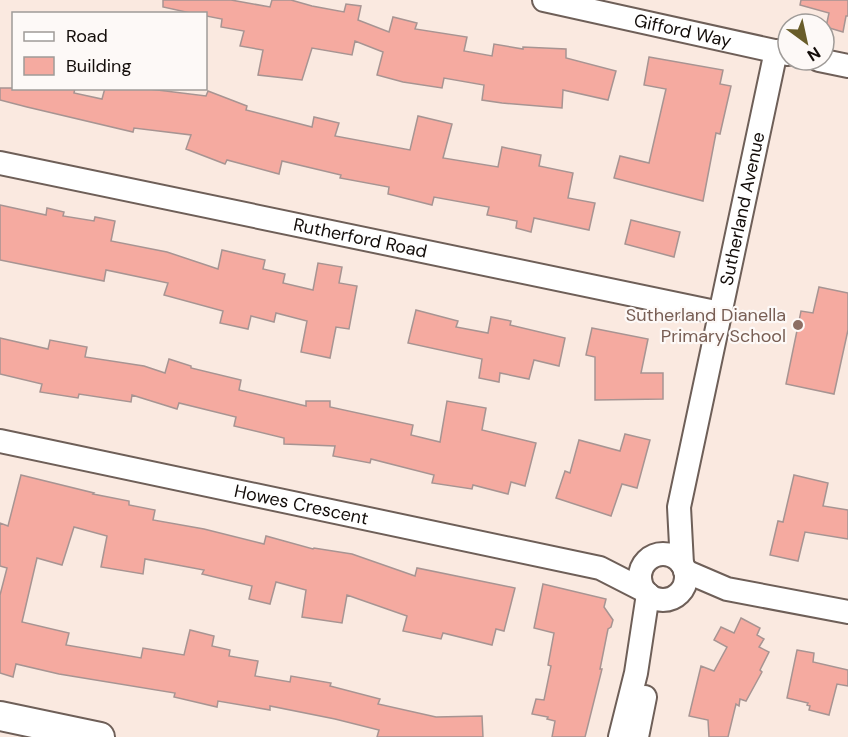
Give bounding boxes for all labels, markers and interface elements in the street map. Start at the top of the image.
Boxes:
street label: Gifford Way [632,8,734,53]
legend [12,12,207,90]
north arrow [776,12,836,72]
text: Road [66,24,108,48]
text: N [803,42,825,66]
text: Building [66,54,131,78]
street label: Sutherland Avenue [714,130,770,288]
street label: Rutherford Road [291,212,429,264]
place label: Sutherland Dianella Primary School [626,303,786,348]
marker: Sutherland Dianella Primary School [791,318,805,332]
street label: Howes Crescent [232,479,371,531]

